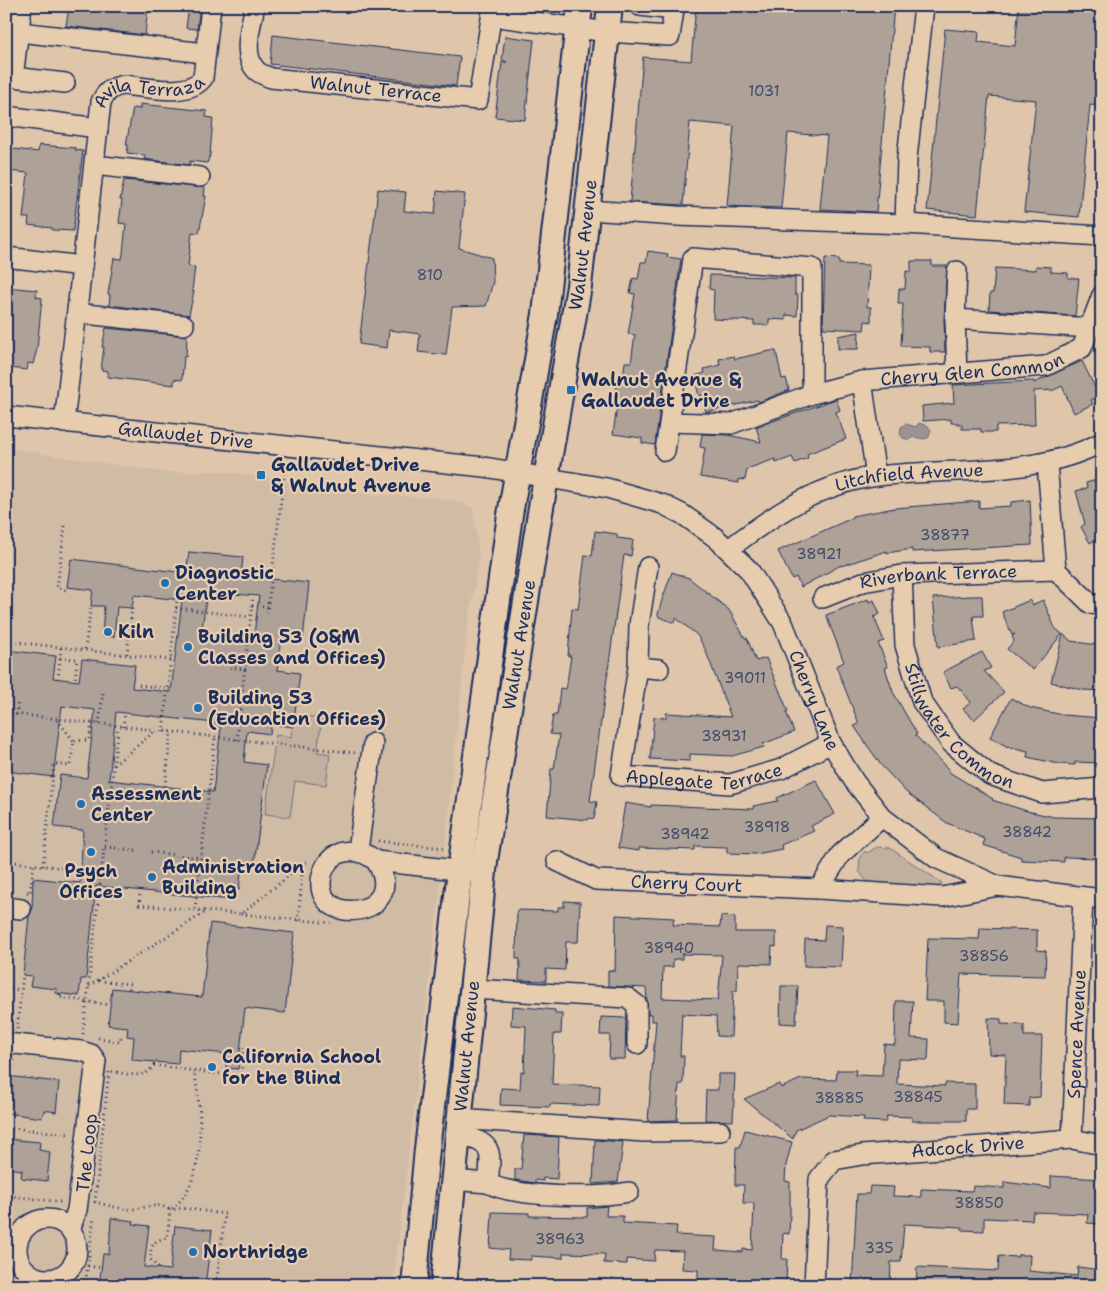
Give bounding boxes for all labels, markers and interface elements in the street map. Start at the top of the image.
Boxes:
street label: Avila Terraza [88,70,210,112]
street label: Walnut Terrace [309,70,443,108]
house number: 1031 [748,81,780,101]
street label: Walnut Avenue [563,178,603,312]
house number: 810 [417,265,443,285]
street label: Cherry Glen Common [880,347,1068,391]
place label: Walnut Avenue & Gallaudet Drive [581,368,742,413]
marker: Walnut Avenue & Gallaudet Drive [565,384,577,396]
street label: Gallaudet Drive [117,416,255,454]
place label: Gallaudet Drive & Walnut Avenue [271,453,432,498]
street label: Litchfield Avenue [832,458,984,497]
marker: Gallaudet Drive & Walnut Avenue [255,469,267,481]
house number: 38877 [920,525,970,545]
house number: 38921 [796,544,842,564]
street label: Riverbank Terrace [858,559,1018,594]
place label: Diagnostic Center [175,561,274,606]
marker: Diagnostic Center [159,577,171,589]
street label: Walnut Avenue [497,578,541,712]
place label: Kiln [118,620,154,644]
place label: Building 53 (O&M Classes and Offices) [198,625,386,670]
marker: Kiln [102,626,114,638]
marker: Building 53 (O&M Classes and Offices) [182,641,194,653]
street label: Cherry Lane [783,647,845,755]
street label: Stillwater Common [899,660,1017,794]
house number: 39011 [724,668,766,688]
place label: Building 53 (Education Offices) [208,686,386,731]
marker: Building 53 (Education Offices) [192,702,204,714]
house number: 38931 [701,726,747,746]
street label: Applegate Terrace [625,757,785,796]
place label: Assessment Center [91,782,202,827]
marker: Assessment Center [75,798,87,810]
house number: 38918 [744,817,790,837]
house number: 38842 [1002,822,1052,842]
house number: 38942 [660,824,710,844]
marker: Psych Offices [85,846,97,858]
place label: Administration Building [162,855,304,900]
place label: Psych Offices [59,859,123,904]
street label: Cherry Court [630,869,743,898]
marker: Administration Building [146,871,158,883]
house number: 38940 [644,938,694,958]
house number: 38856 [959,946,1009,966]
street label: Spence Avenue [1062,969,1092,1099]
street label: Walnut Avenue [448,979,485,1113]
place label: California School for the Blind [222,1045,381,1090]
marker: California School for the Blind [206,1061,218,1073]
house number: 38845 [893,1087,943,1107]
house number: 38885 [814,1088,864,1108]
street label: The Loop [71,1112,103,1194]
street label: Adcock Drive [910,1131,1025,1163]
house number: 38850 [954,1193,1004,1213]
house number: 38963 [535,1229,585,1249]
house number: 335 [865,1238,893,1258]
place label: Northridge [203,1240,308,1264]
marker: Northridge [187,1246,199,1258]

